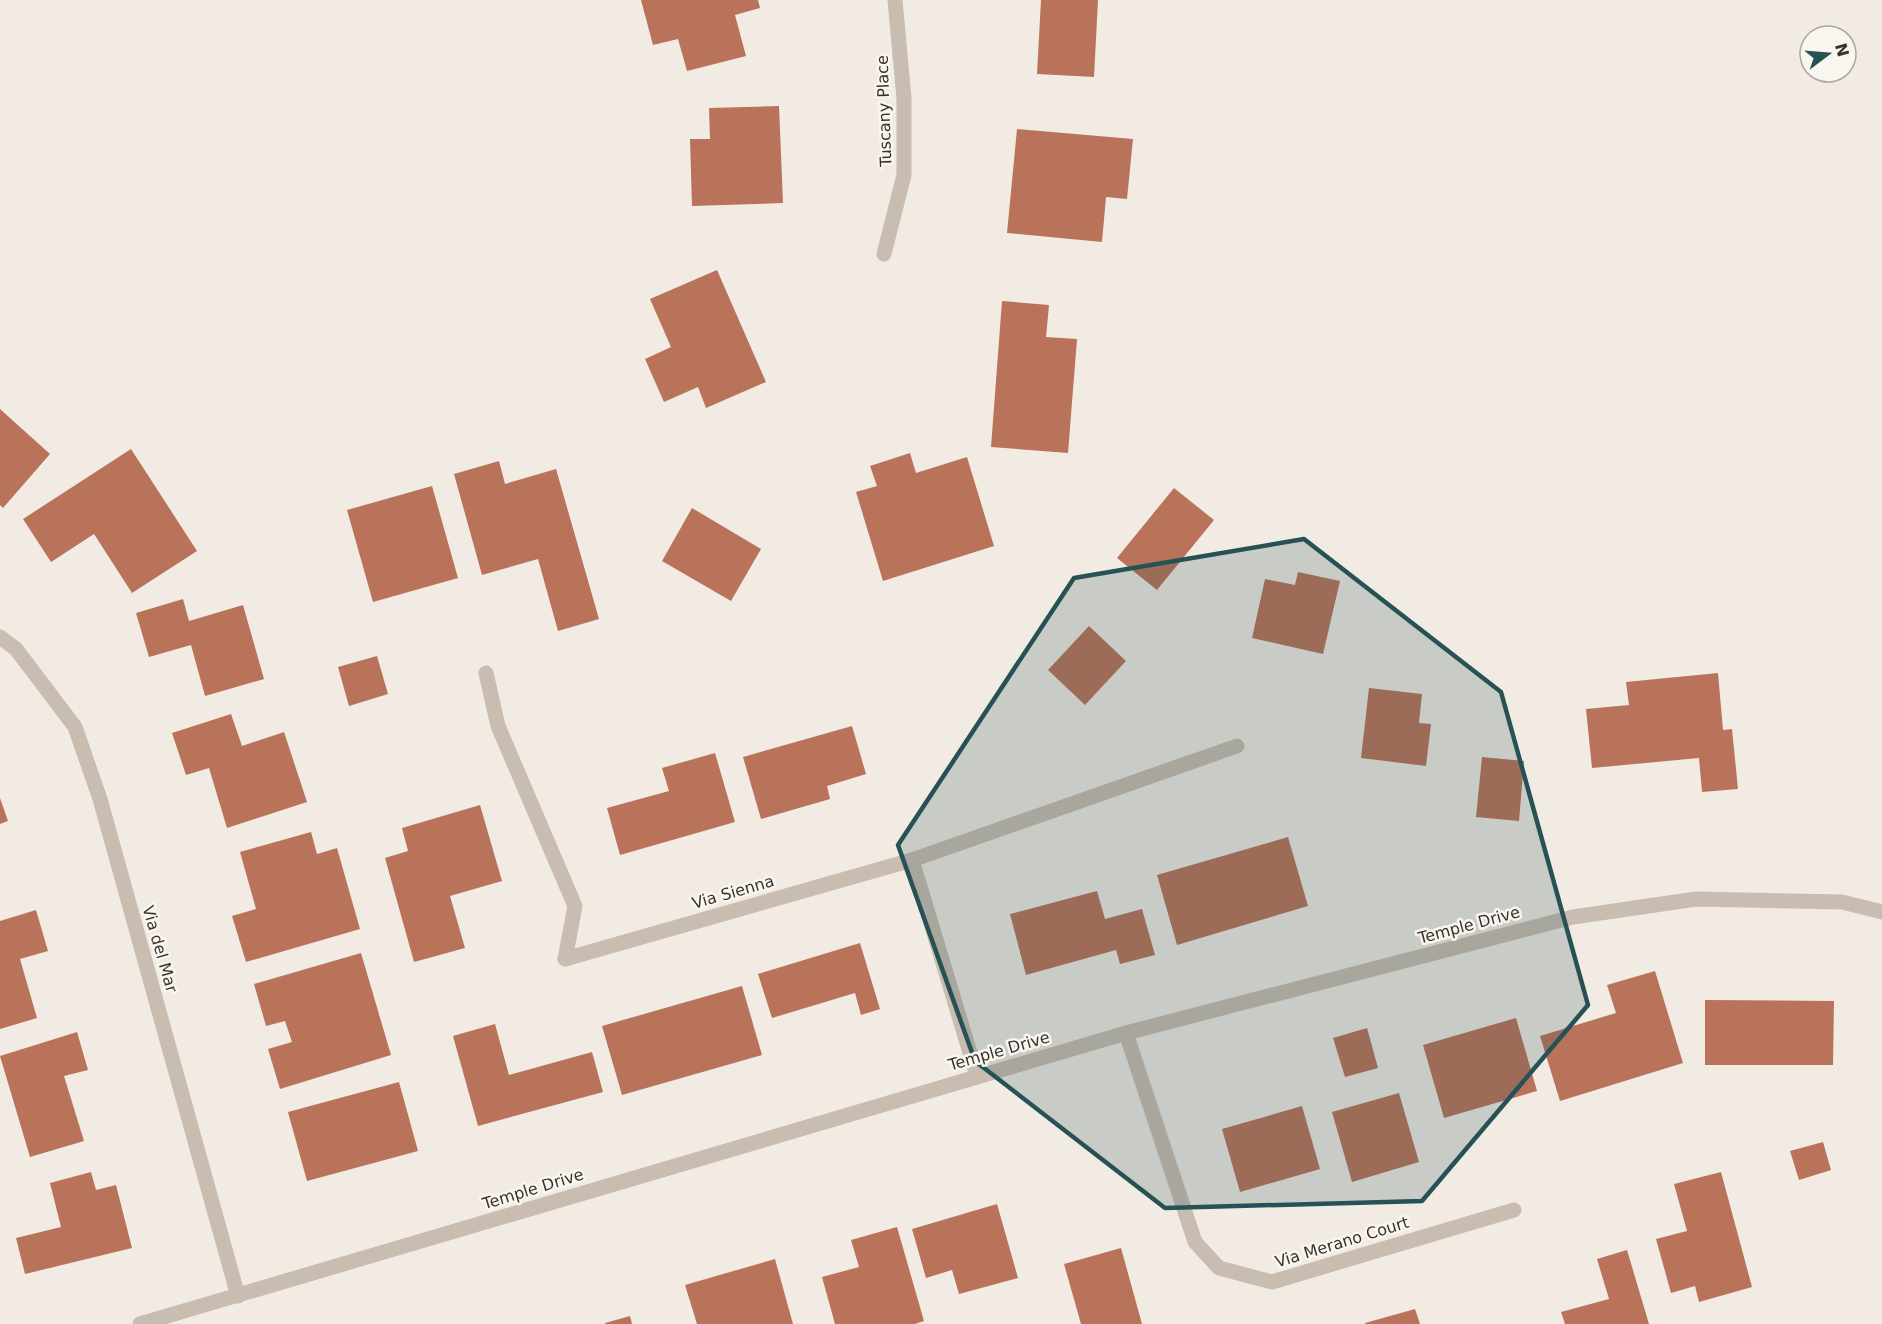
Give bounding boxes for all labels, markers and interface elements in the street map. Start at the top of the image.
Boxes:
north arrow [1798,24,1858,84]
text: N [1831,41,1853,59]
street label: Tuscany Place [873,55,895,168]
street label: Via Sienna [690,871,776,913]
street label: Temple Drive [1415,902,1522,948]
street label: Via del Mar [139,903,182,995]
street label: Temple Drive [945,1027,1052,1075]
street label: Temple Drive [479,1165,586,1214]
street label: Via Merano Court [1273,1213,1411,1271]

